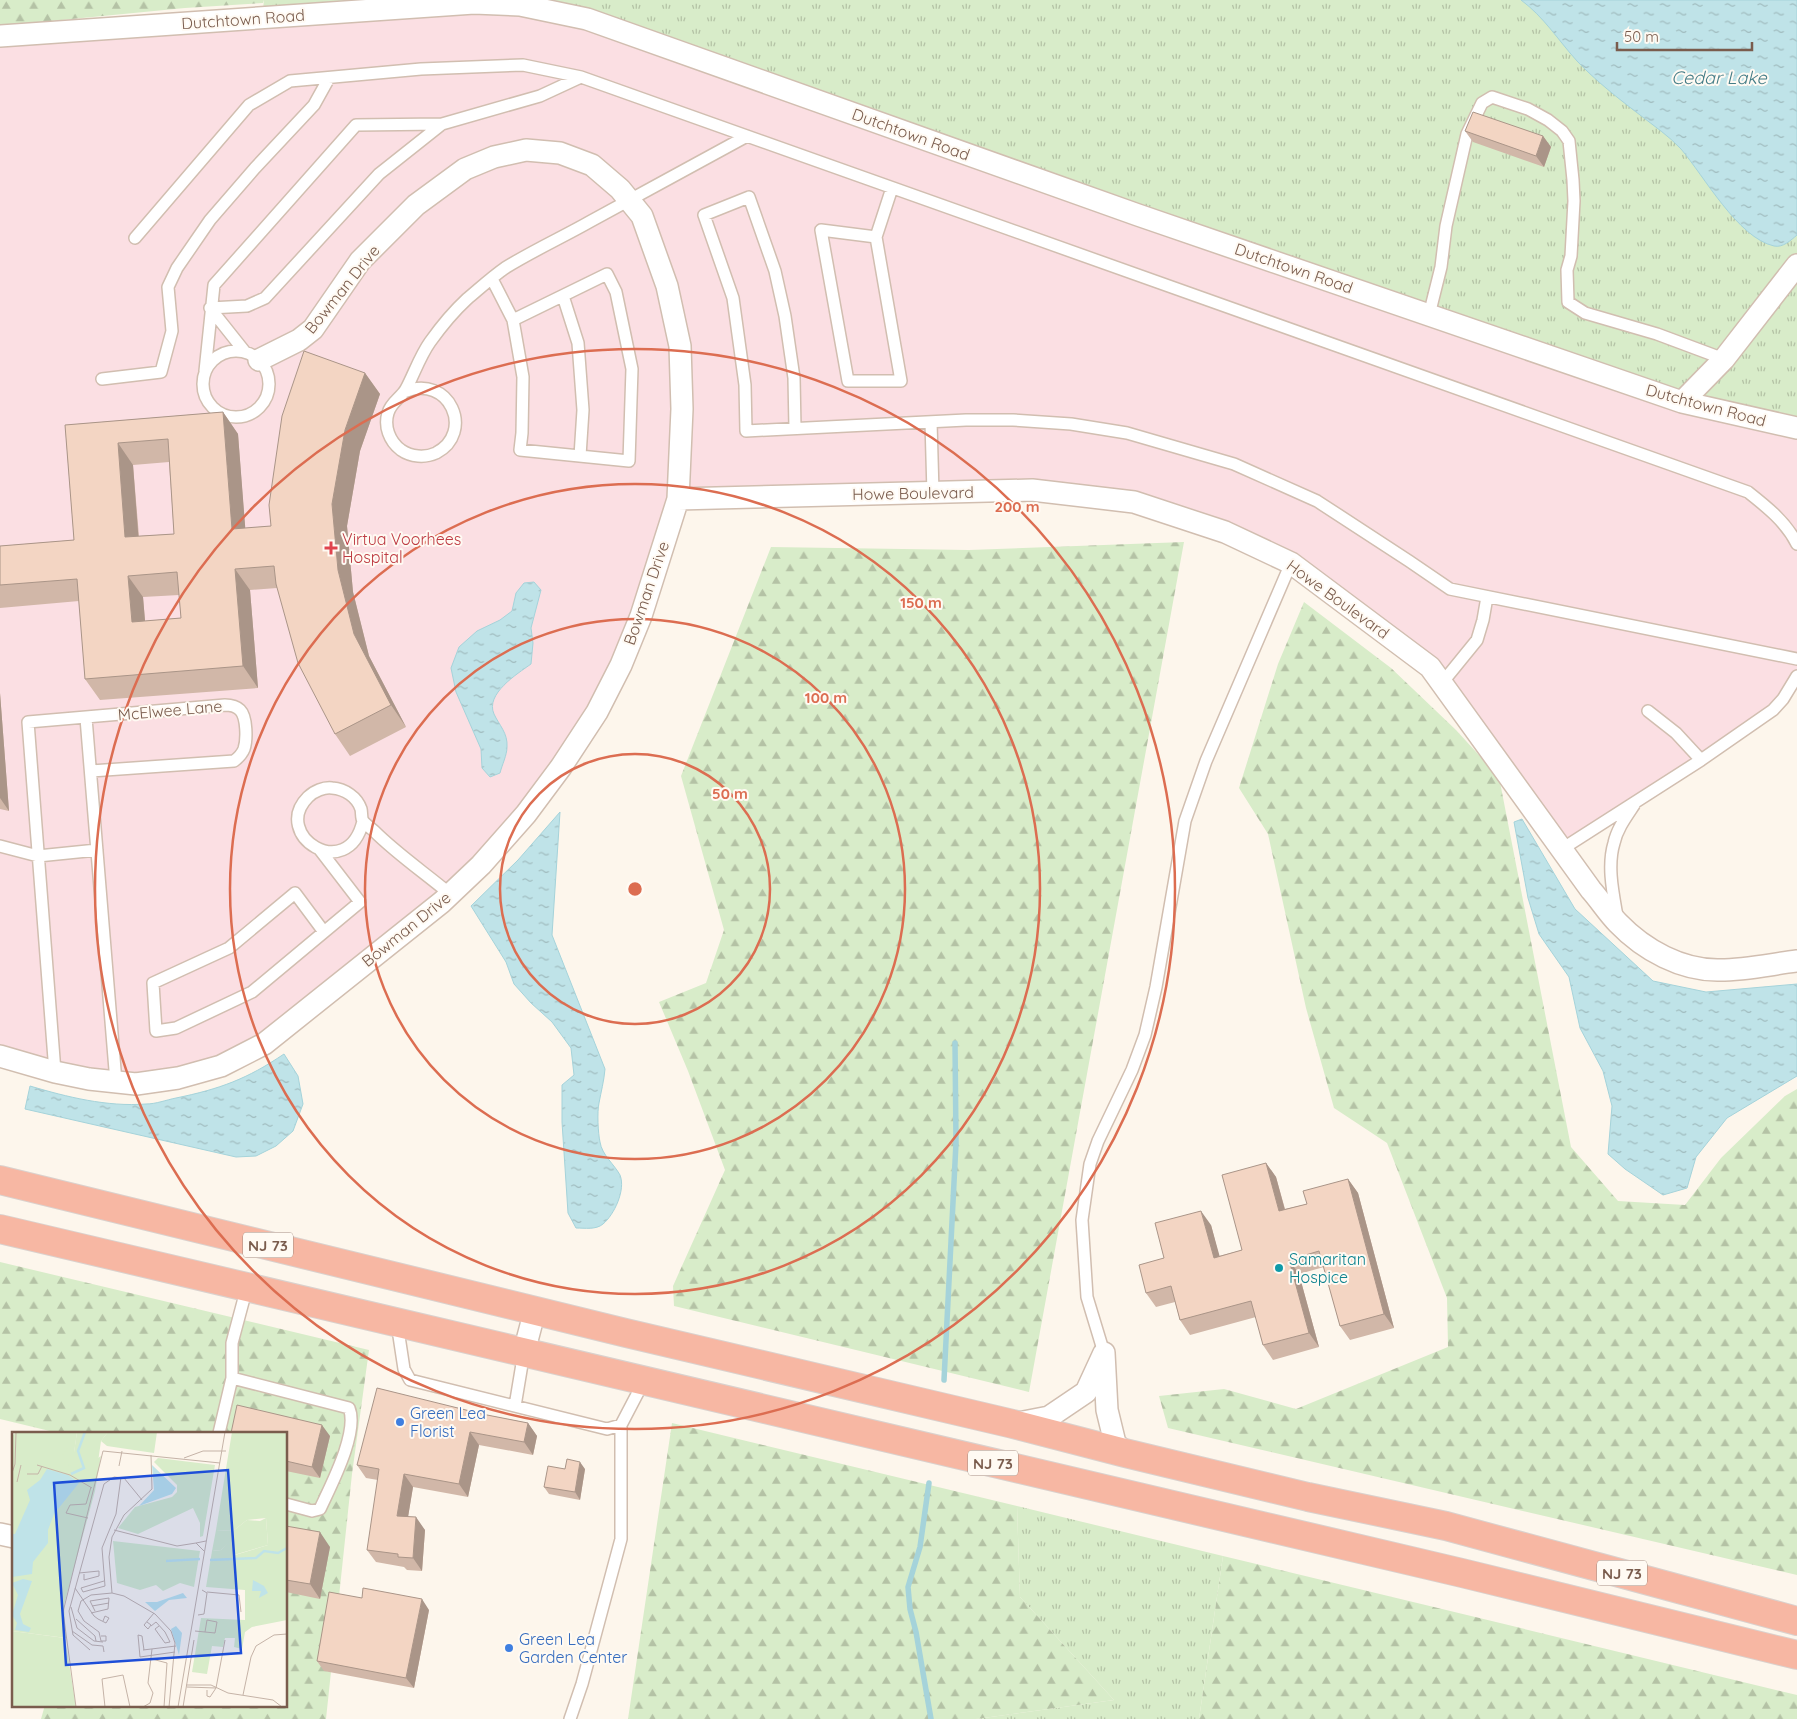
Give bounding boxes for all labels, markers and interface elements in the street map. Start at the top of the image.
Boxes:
street label: Dutchtown Road [181,5,305,33]
scale bar [1617,20,1752,52]
text: 50 m [1624,27,1659,46]
water label: Cedar Lake [1671,66,1768,89]
street label: Dutchtown Road [849,103,973,165]
street label: Dutchtown Road [1232,238,1356,298]
street label: Bowman Drive [300,241,384,337]
street label: Dutchtown Road [1644,379,1768,431]
street label: Howe Boulevard [852,482,974,504]
text: 200 m [995,497,1040,516]
place label: Virtua Voorhees Hospital [342,529,461,567]
street label: Bowman Drive [619,538,673,648]
marker: Virtua Voorhees Hospital [324,541,338,555]
street label: Howe Boulevard [1283,555,1393,643]
text: 150 m [900,593,942,612]
text: 100 m [805,688,847,707]
street label: McElwee Lane [117,695,223,725]
text: 50 m [712,784,748,803]
centre of rings [626,880,644,898]
street label: Bowman Drive [358,887,454,971]
road number: NJ 73 [243,1232,293,1258]
place label: Samaritan Hospice [1289,1249,1366,1287]
marker: Samaritan Hospice [1273,1262,1285,1274]
place label: Green Lea Florist [410,1403,486,1441]
marker: Green Lea Florist [394,1416,406,1428]
inset map [12,1432,288,1706]
road number: NJ 73 [968,1450,1018,1476]
road number: NJ 73 [1597,1560,1647,1586]
place label: Green Lea Garden Center [519,1629,627,1667]
marker: Green Lea Garden Center [503,1642,515,1654]

